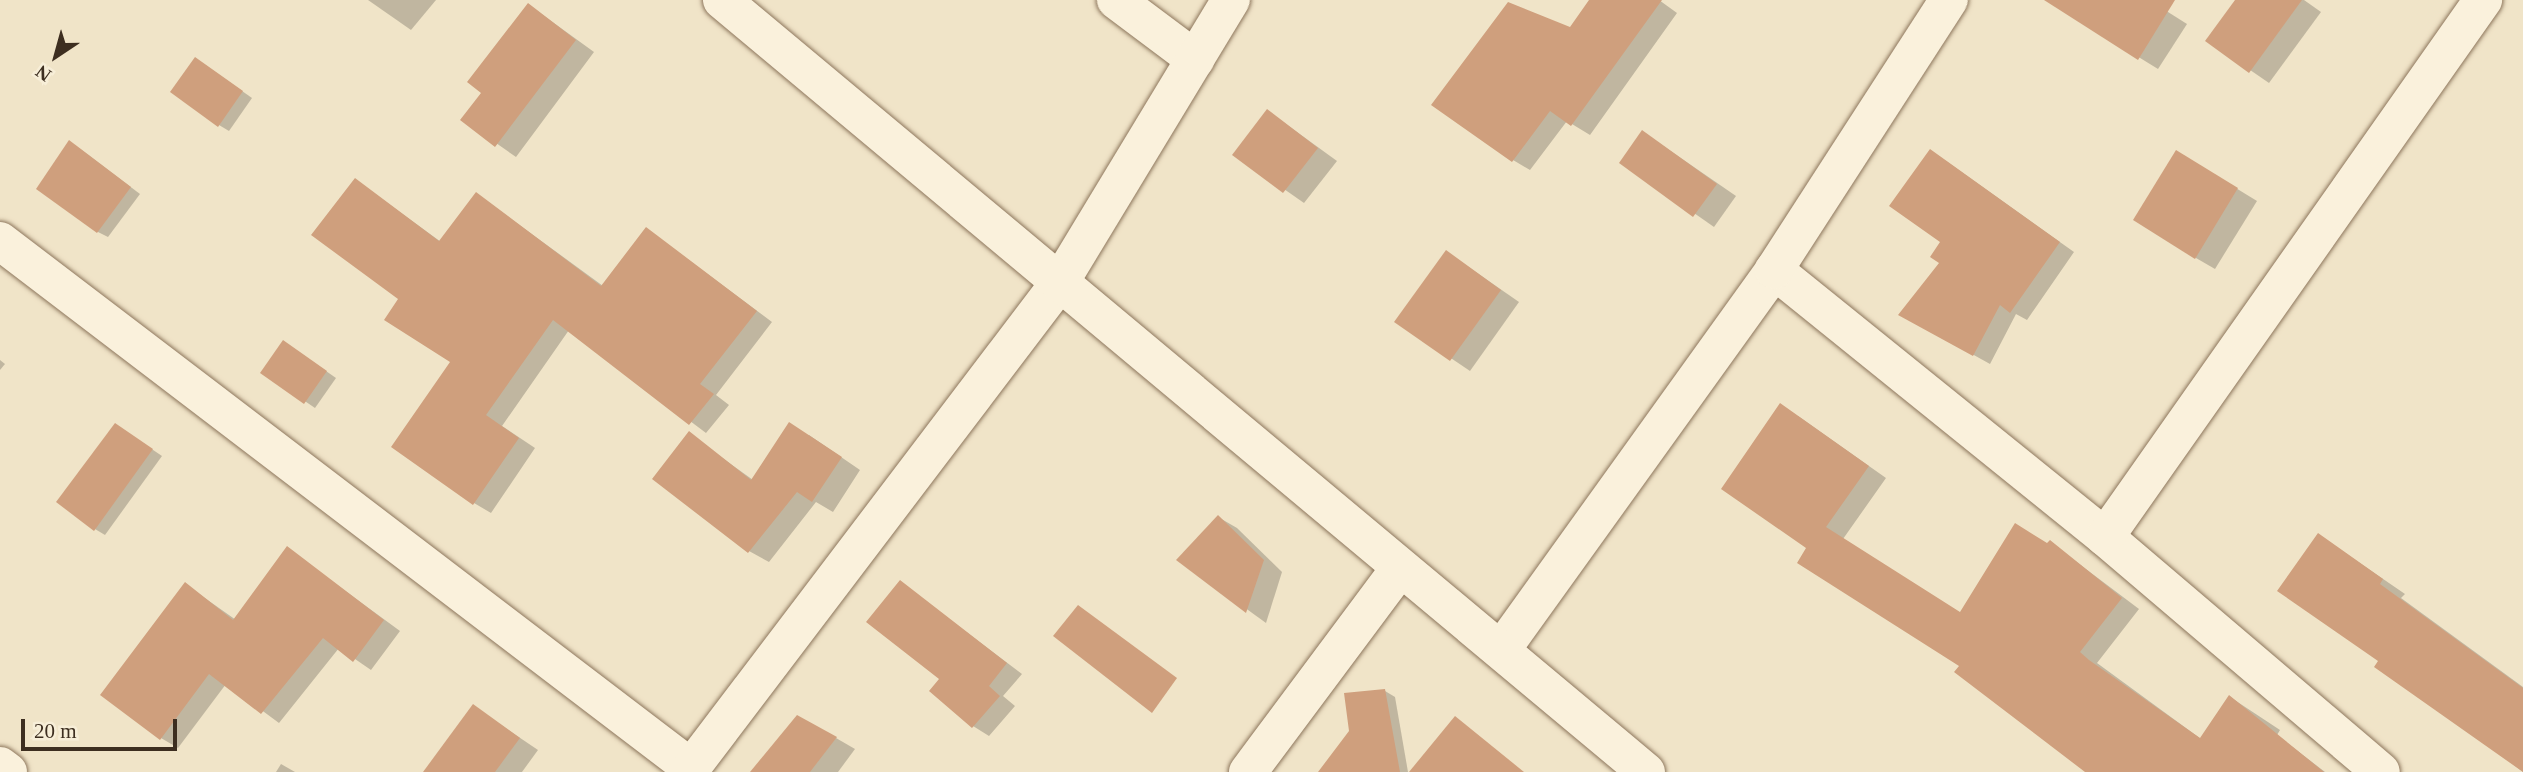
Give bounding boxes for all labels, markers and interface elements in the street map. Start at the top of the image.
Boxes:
north arrow [21,21,91,91]
text: N [32,61,55,86]
scale bar [24,706,180,750]
text: 20 m [34,719,77,743]

